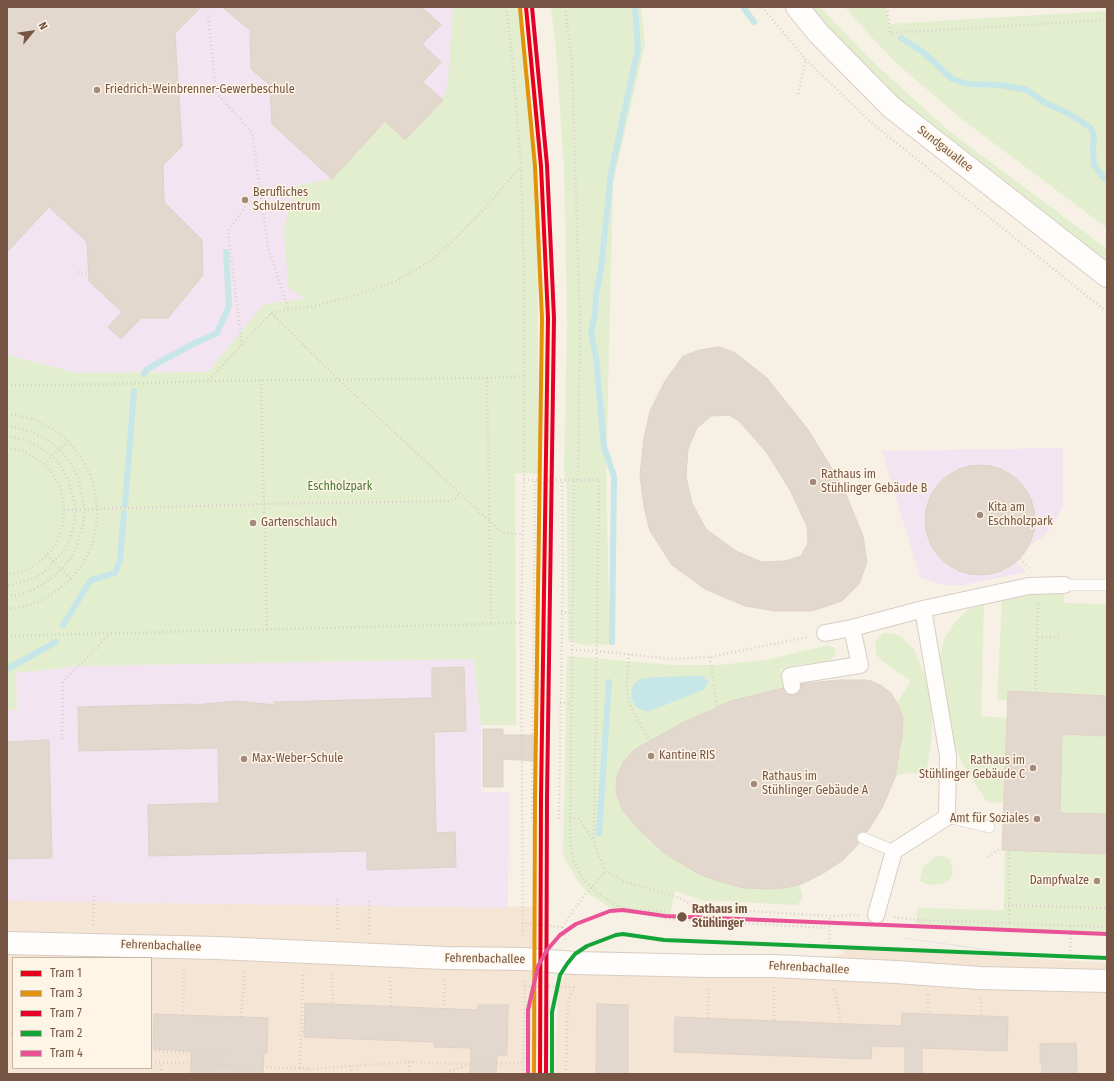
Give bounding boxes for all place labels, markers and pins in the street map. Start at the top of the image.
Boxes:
place label: Friedrich-Weinbrenner-Gewerbeschule [105,83,295,97]
marker: Friedrich-Weinbrenner-Gewerbeschule [92,85,102,95]
place label: Berufliches Schulzentrum [253,186,320,214]
marker: Berufliches Schulzentrum [240,195,250,205]
place label: Rathaus im Stühlinger Gebäude B [821,468,927,496]
marker: Rathaus im Stühlinger Gebäude B [808,477,818,487]
place label: Kita am Eschholzpark [988,501,1053,529]
marker: Kita am Eschholzpark [975,510,985,520]
place label: Gartenschlauch [261,516,337,530]
marker: Gartenschlauch [248,518,258,528]
place label: Kantine RIS [659,749,715,763]
marker: Kantine RIS [646,751,656,761]
place label: Max-Weber-Schule [252,752,343,766]
marker: Max-Weber-Schule [239,754,249,764]
place label: Rathaus im Stühlinger Gebäude C [919,754,1025,782]
marker: Rathaus im Stühlinger Gebäude C [1028,763,1038,773]
place label: Rathaus im Stühlinger Gebäude A [762,770,868,798]
marker: Rathaus im Stühlinger Gebäude A [749,779,759,789]
place label: Amt für Soziales [950,812,1029,826]
marker: Amt für Soziales [1032,814,1042,824]
place label: Dampfwalze [1030,874,1089,888]
marker: Dampfwalze [1092,876,1102,886]
place label: Rathaus im Stühlinger [692,903,747,931]
marker: Rathaus im Stühlinger [675,910,689,924]

